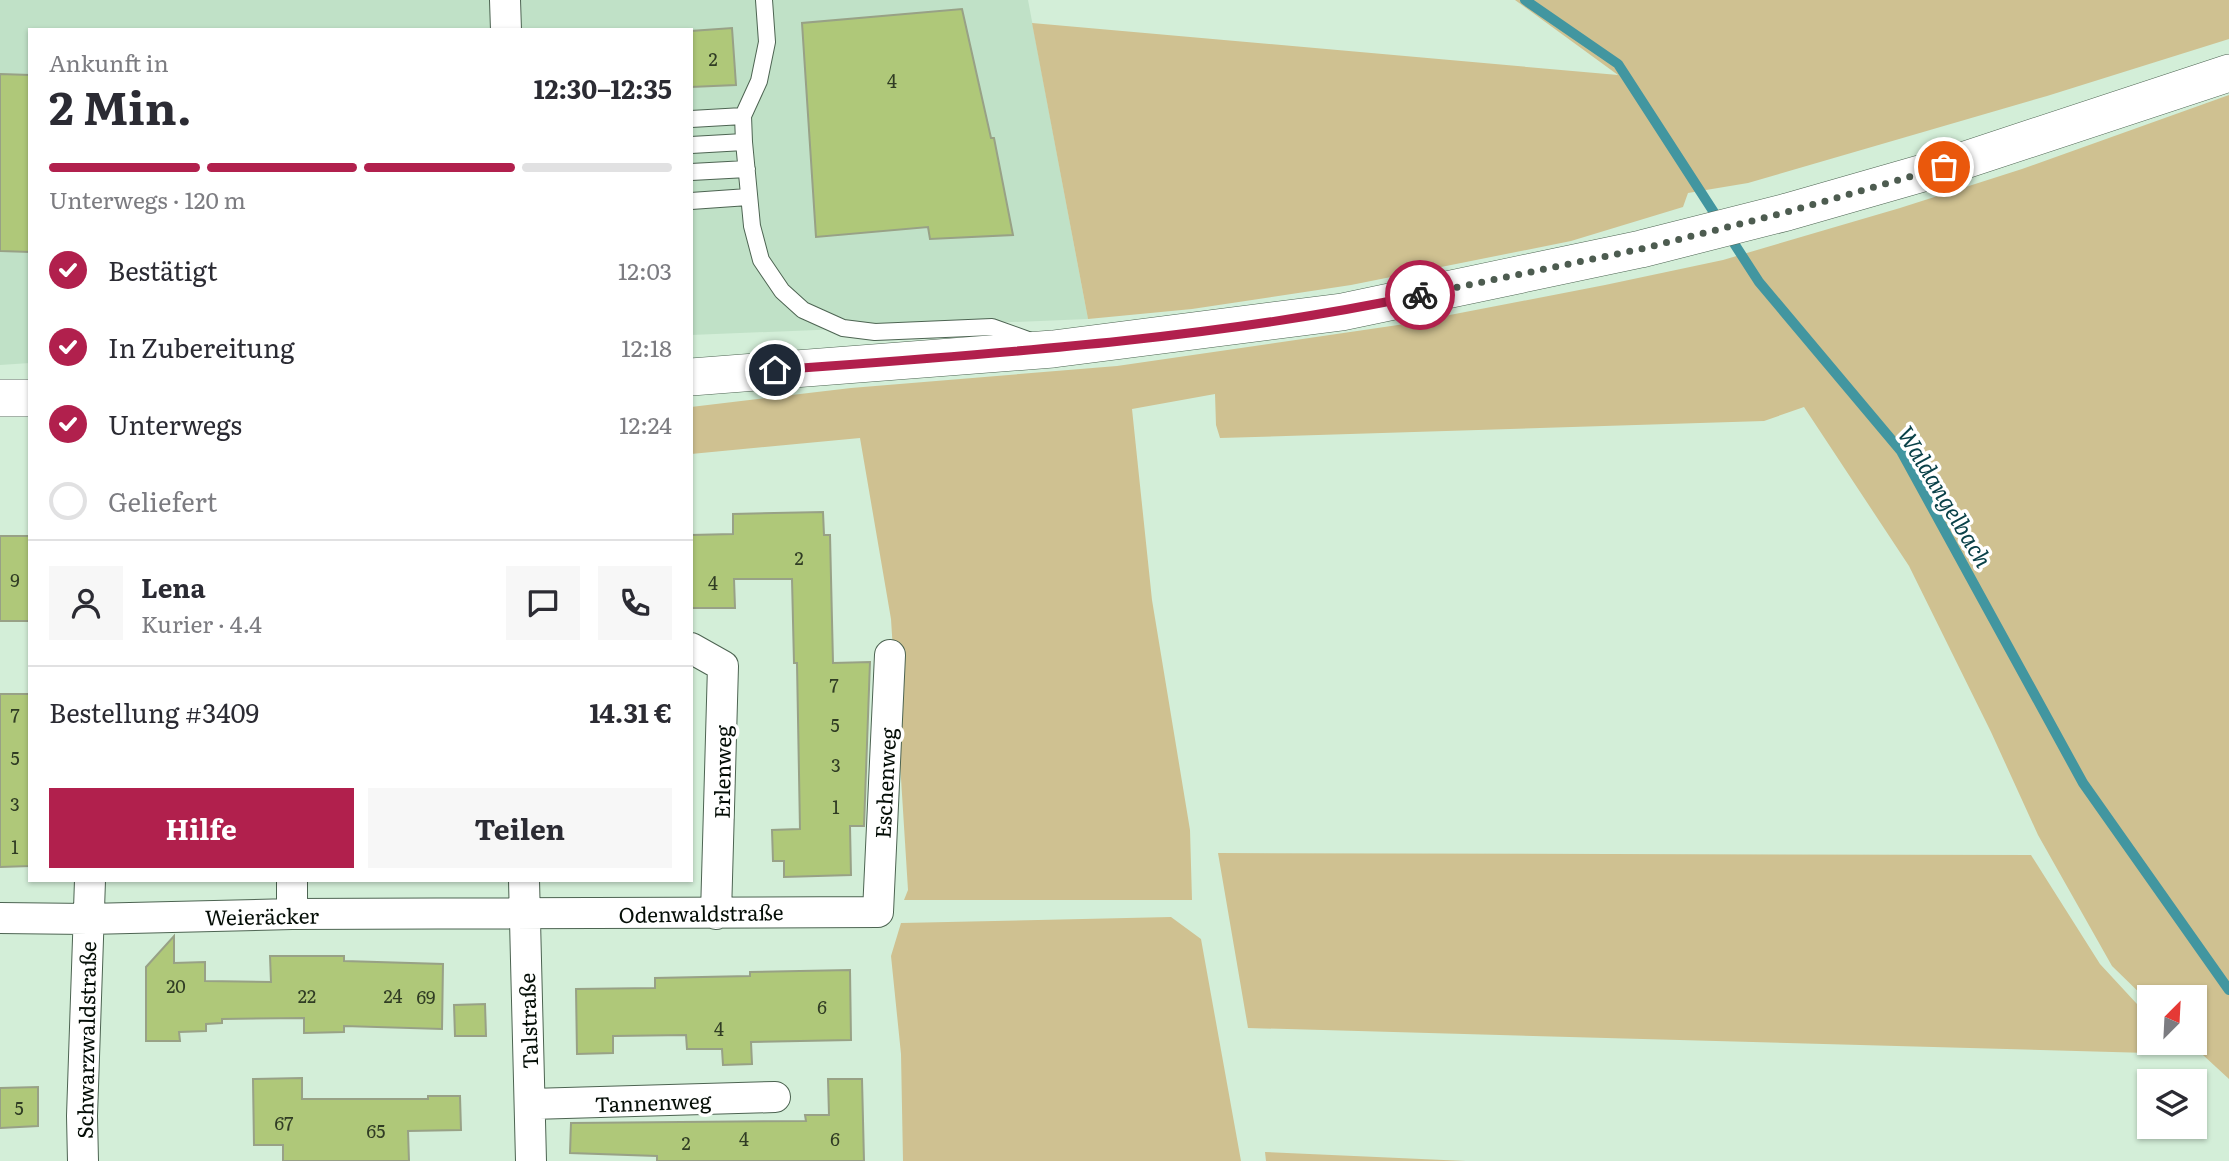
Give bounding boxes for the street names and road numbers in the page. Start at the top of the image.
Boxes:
street label: Erlenweg [705,725,737,819]
street label: Eschenweg [866,726,902,839]
street label: Odenwaldstraße [618,895,784,929]
street label: Weieräcker [205,899,319,931]
street label: Schwarzwaldstraße [68,941,102,1139]
street label: Talstraße [510,972,544,1070]
street label: Tannenweg [594,1083,712,1119]

